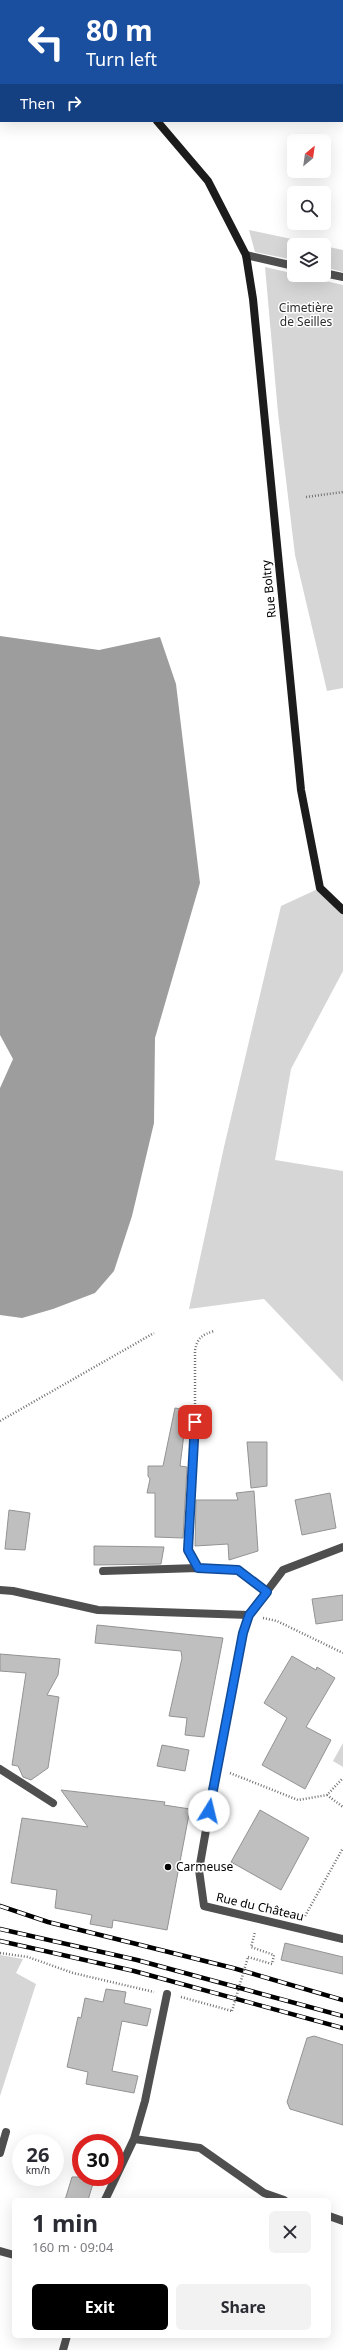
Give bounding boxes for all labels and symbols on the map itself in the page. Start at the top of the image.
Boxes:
north arrow [287,134,331,178]
park label: Cimetière de Seilles [279,299,333,330]
street label: Rue Boltry [257,558,280,619]
pin [178,1405,212,1439]
position arrow [188,1790,230,1832]
place label: Carmeuse [176,1858,233,1875]
marker: Carmeuse [163,1862,173,1872]
street label: Rue du Château [215,1888,306,1925]
speed limit sign: 30 [72,2134,124,2186]

